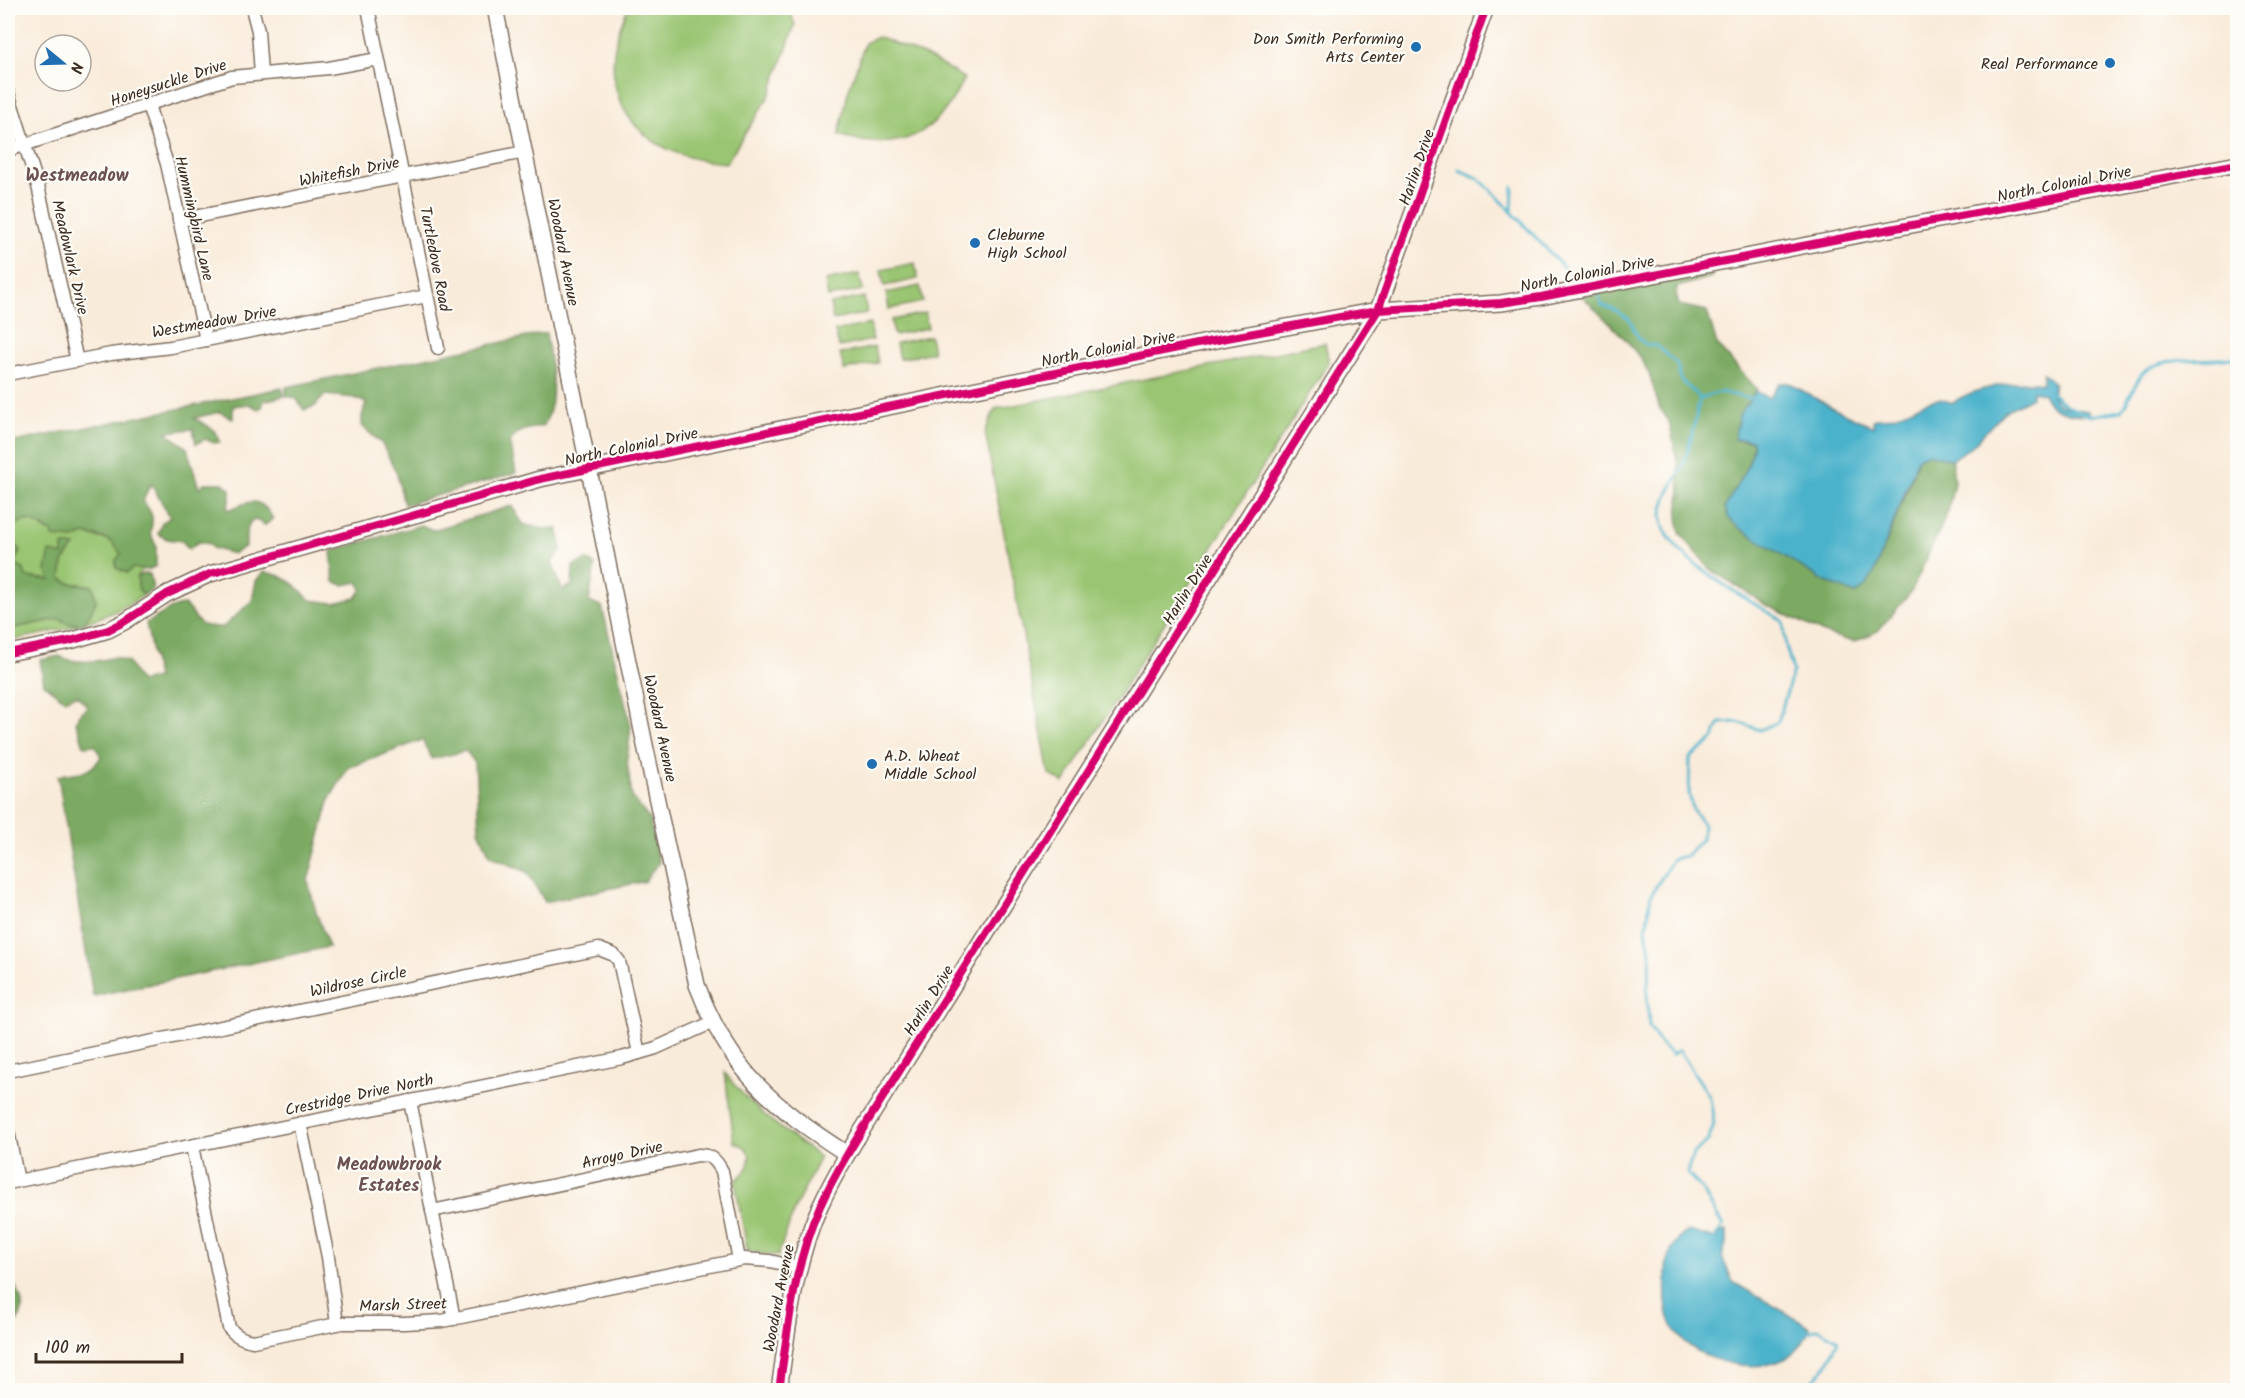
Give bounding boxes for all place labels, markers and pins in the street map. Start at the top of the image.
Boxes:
place label: Don Smith Performing Arts Center [1253,27,1406,70]
marker: Don Smith Performing Arts Center [1409,40,1423,54]
place label: Real Performance [1981,52,2098,77]
marker: Real Performance [2103,56,2117,70]
place label: Cleburne High School [987,223,1067,266]
marker: Cleburne High School [968,236,982,250]
place label: A.D. Wheat Middle School [884,744,977,787]
marker: A.D. Wheat Middle School [865,757,879,771]

